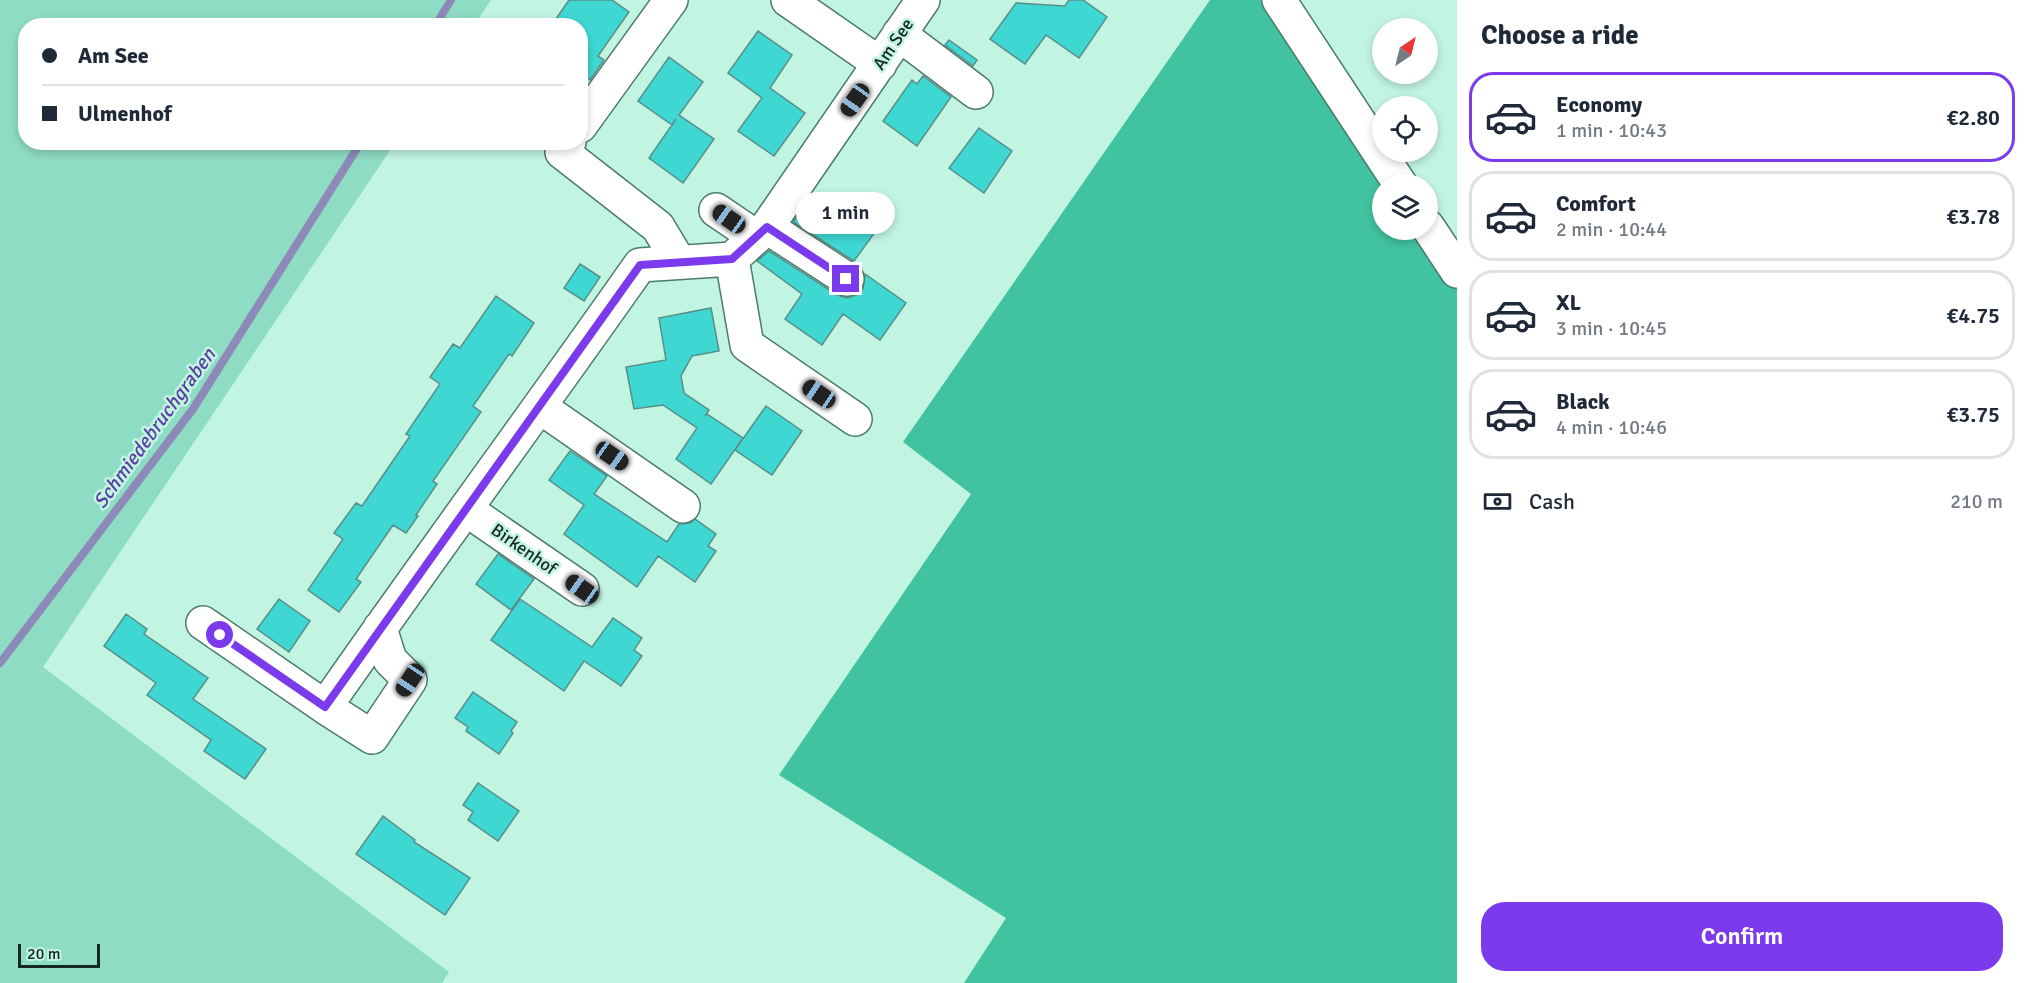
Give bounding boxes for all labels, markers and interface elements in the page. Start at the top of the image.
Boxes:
street label: Am See [868,14,918,74]
north arrow [1372,18,1438,84]
map controls [1372,18,1438,240]
text: Choose a ride [1481,19,1639,52]
text: Am See [78,42,149,69]
car [837,80,873,120]
icon: car [1484,90,1538,144]
text: Economy [1556,91,1642,118]
button: locate [1372,96,1438,162]
text: Ulmenhof [78,100,172,127]
text: €2.80 [1946,104,2000,131]
text: 1 min · 10:43 [1556,118,1667,143]
button: layers [1372,174,1438,240]
icon: car [1484,189,1538,243]
text: Comfort [1556,190,1636,217]
callout: 1 min [796,192,896,234]
text: 1 min [822,200,869,225]
car [709,201,749,237]
text: €3.78 [1946,203,2000,230]
text: 2 min · 10:44 [1556,217,1667,242]
route end [832,265,859,292]
icon: car [1484,288,1538,342]
text: XL [1556,289,1581,316]
text: €4.75 [1946,302,2000,329]
text: 3 min · 10:45 [1556,316,1667,341]
water label: Schmiedebruchgraben [88,342,222,513]
car [799,376,839,412]
icon: car [1484,387,1538,441]
text: Black [1556,388,1610,415]
text: €3.75 [1946,401,2000,428]
text: 4 min · 10:46 [1556,415,1667,440]
car [592,438,632,474]
icon: cash [1481,485,1514,518]
text: Cash [1529,488,1575,515]
text: 210 m [1950,489,2003,514]
street label: Birkenhof [487,518,562,580]
car [562,571,602,607]
route start [206,621,233,648]
car [392,660,428,700]
button: Confirm [1481,902,2003,971]
scale bar [18,941,100,968]
text: 20 m [27,944,61,964]

